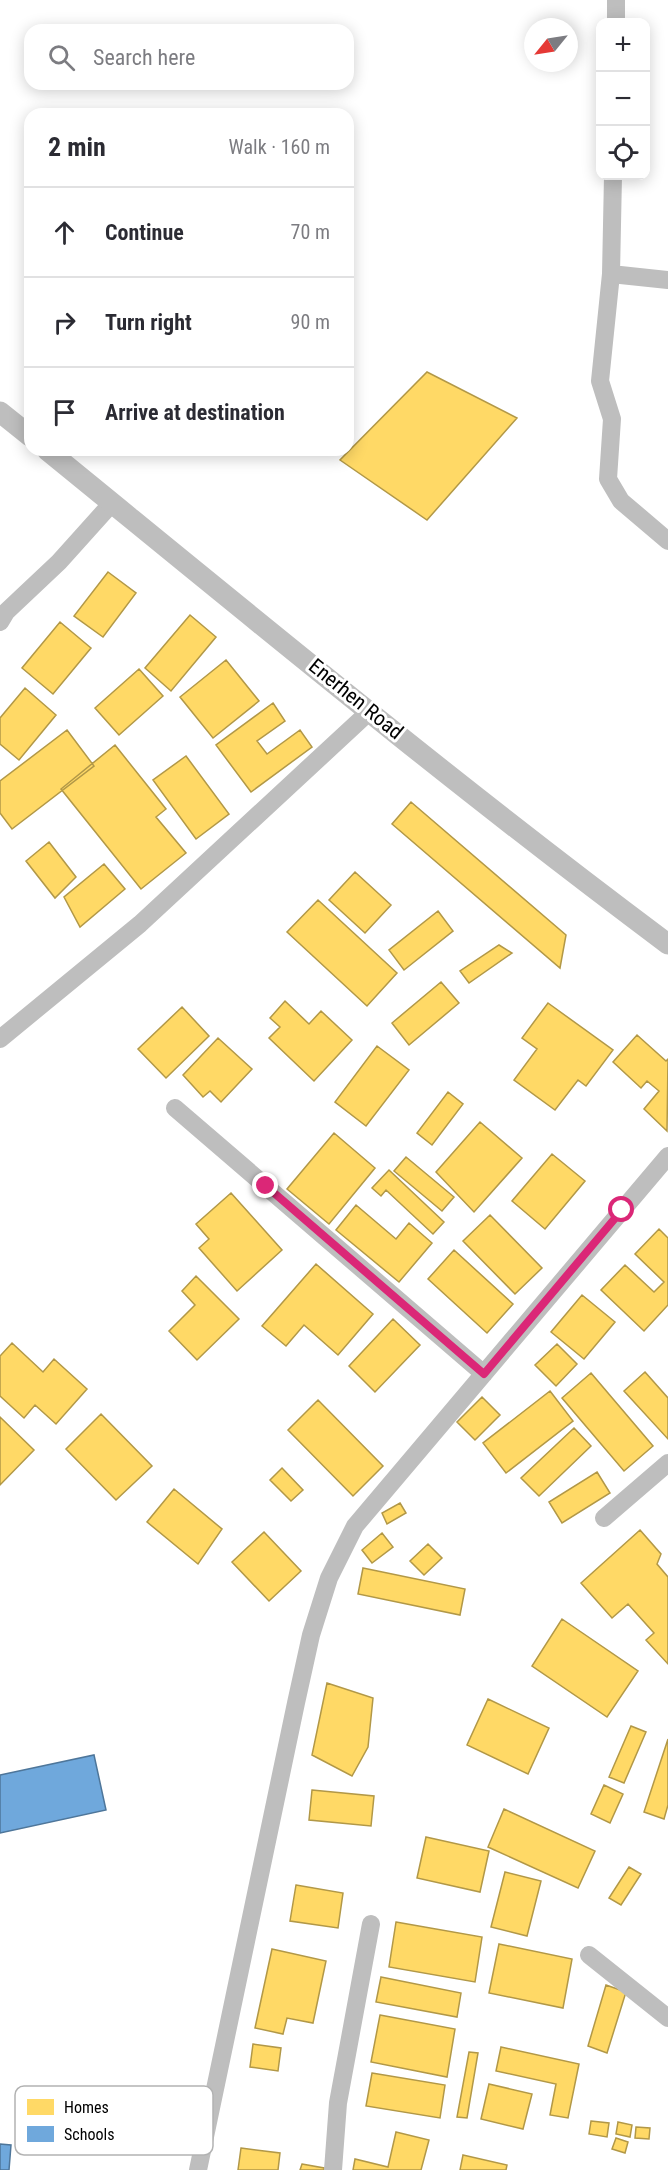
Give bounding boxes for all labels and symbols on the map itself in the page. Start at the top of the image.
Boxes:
north arrow [524,18,578,72]
street label: Enerhen Road [304,654,408,744]
route end [252,1172,278,1198]
route start [608,1196,634,1222]
legend [15,2086,213,2155]
text: Homes [64,2098,109,2117]
text: Schools [64,2125,114,2144]

